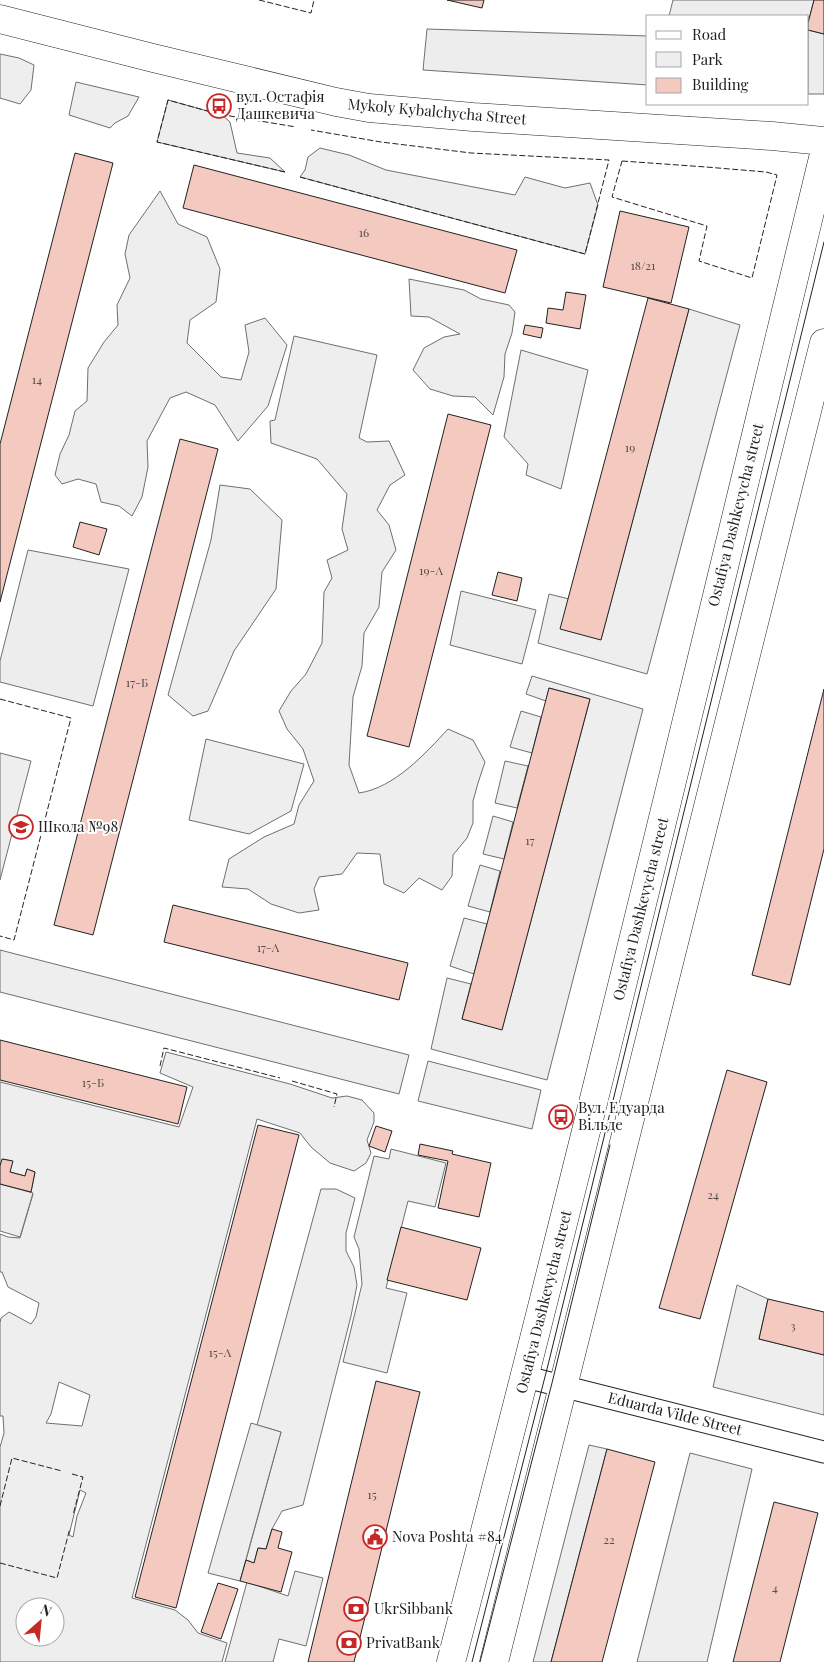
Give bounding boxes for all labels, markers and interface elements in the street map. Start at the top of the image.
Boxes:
legend [646,15,809,105]
text: Road [692,24,726,44]
text: Park [692,49,724,69]
text: Building [692,74,749,94]
place label: вул. Остафія Дашкевича [236,86,325,123]
bus stop icon: вул. Остафія Дашкевича [206,93,232,119]
street label: Mykoly Kybalchycha Street [347,93,528,129]
house number: 16 [359,224,369,240]
house number: 18/21 [630,257,656,273]
house number: 14 [32,371,42,387]
street label: Ostafiya Dashkevycha street [703,420,768,609]
house number: 19 [625,439,635,455]
house number: 19-А [419,562,443,578]
house number: 17-Б [126,674,148,690]
school or university icon: Школа №98 [8,814,34,840]
street label: Ostafiya Dashkevycha street [608,814,673,1003]
place label: Школа №98 [38,816,118,836]
house number: 17 [525,832,535,848]
house number: 17-А [257,939,280,955]
house number: 15-Б [82,1074,104,1090]
place label: Вул. Едуарда Вільде [578,1097,665,1134]
bus stop icon: Вул. Едуарда Вільде [548,1104,574,1130]
house number: 24 [707,1186,719,1202]
street label: Ostafiya Dashkevycha street [511,1207,576,1396]
house number: 3 [790,1317,796,1333]
house number: 15-А [209,1344,232,1360]
street label: Eduarda Vilde Street [606,1387,745,1440]
house number: 15 [367,1486,377,1502]
public building icon: Nova Poshta #84 [362,1524,388,1550]
place label: Nova Poshta #84 [392,1526,502,1546]
house number: 22 [603,1531,615,1547]
house number: 4 [772,1579,778,1595]
bank icon: UkrSibbank [343,1596,369,1622]
north arrow [15,1597,65,1647]
place label: UkrSibbank [374,1598,454,1618]
text: N [37,1599,55,1621]
bank icon: PrivatBank [336,1630,362,1656]
place label: PrivatBank [366,1632,441,1652]

